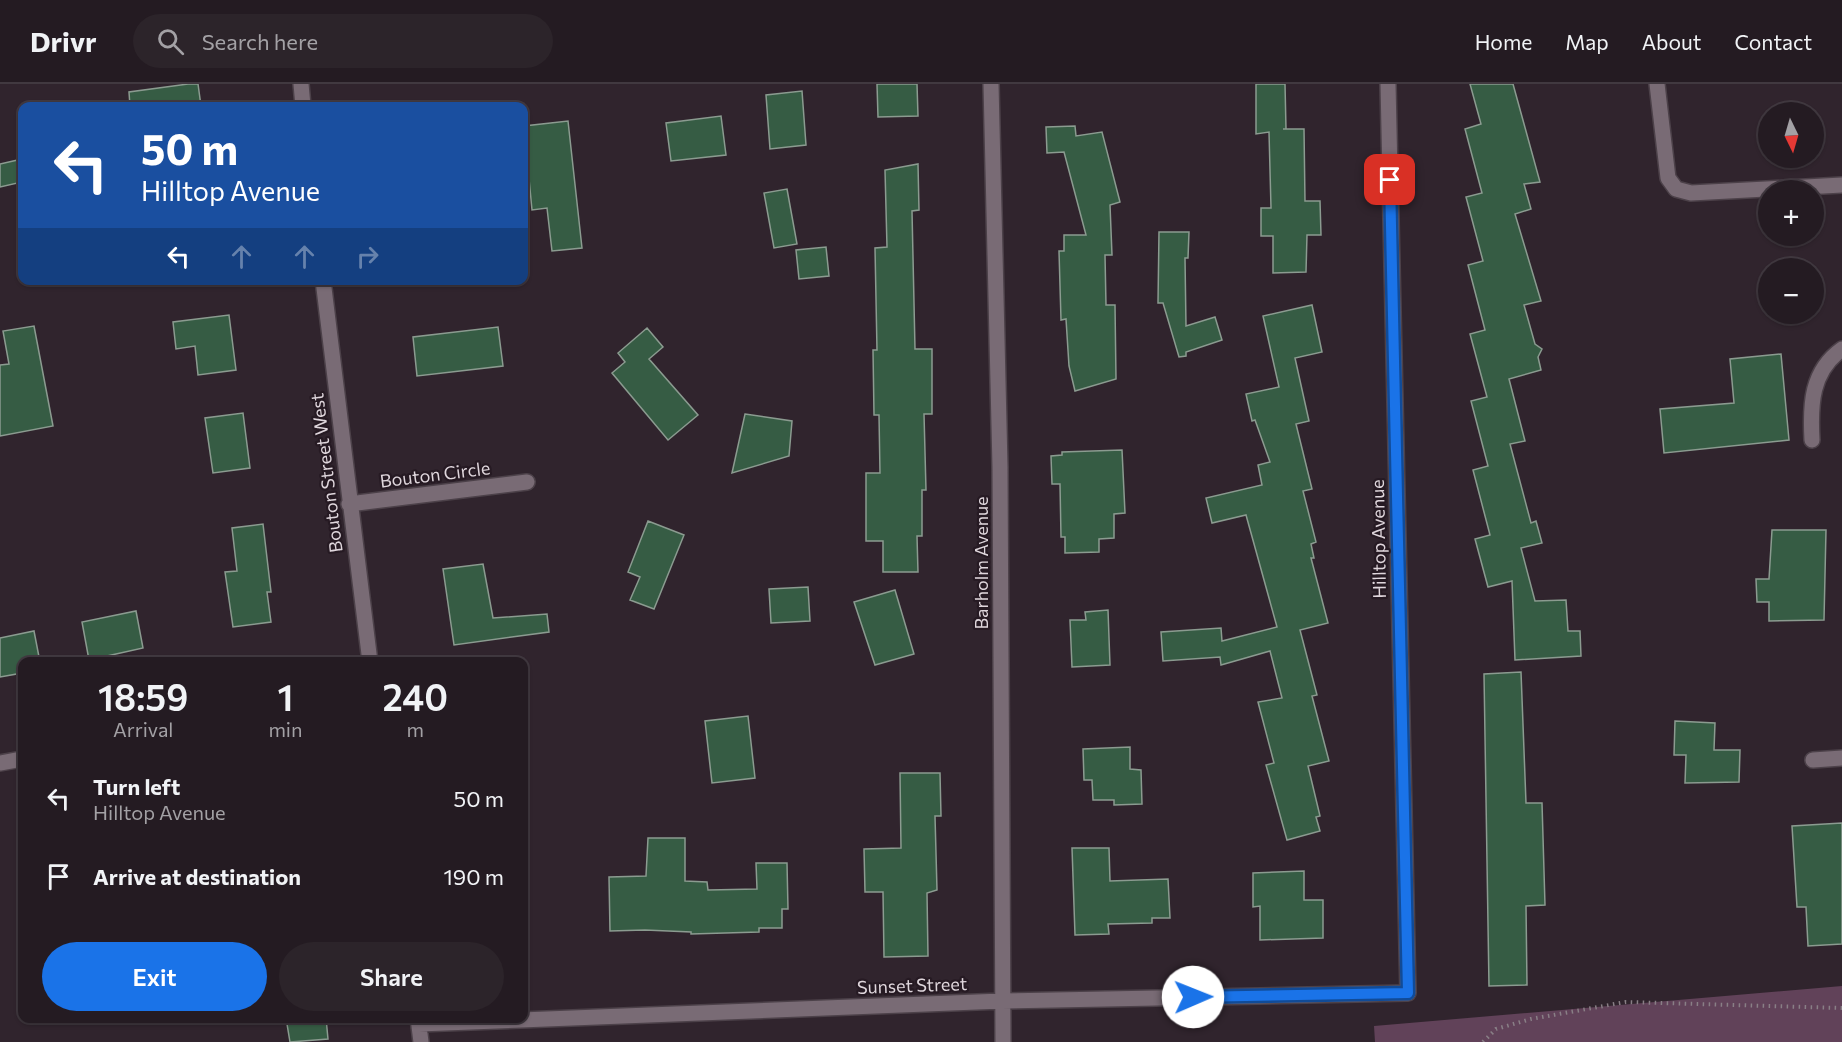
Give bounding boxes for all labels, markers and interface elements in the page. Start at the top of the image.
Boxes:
search box [133,14,553,68]
text: Drivr [30,24,97,58]
icon: search [154,25,187,58]
text: Search here [202,28,318,55]
text: Home [1475,29,1532,54]
text: Map [1565,29,1609,54]
text: About [1642,29,1701,54]
text: Contact [1734,29,1812,54]
north arrow [1758,102,1824,168]
map controls [1758,102,1824,324]
text: 50 m [141,122,238,174]
icon: left [42,126,120,204]
pin [1364,154,1415,205]
icon: arrive [1373,163,1406,196]
text: Hilltop Avenue [141,174,320,207]
button: + [1758,180,1824,246]
icon: left [162,240,195,273]
icon: ahead [225,240,258,273]
icon: ahead [288,240,321,273]
icon: right [351,240,384,273]
button: − [1758,258,1824,324]
street label: Bouton Street West [305,392,347,554]
street label: Bouton Circle [379,456,491,492]
street label: Hilltop Avenue [1366,479,1390,599]
street label: Barholm Avenue [970,496,992,630]
text: 18:59 [98,674,188,718]
text: 1 [277,674,293,718]
text: 240 [382,674,448,718]
text: Arrival [113,717,173,741]
text: min [268,717,302,741]
text: m [406,717,424,741]
text: Turn left [93,773,180,800]
icon: left [42,782,75,815]
text: 50 m [454,785,504,812]
text: Hilltop Avenue [93,800,226,824]
icon: arrive [42,860,75,893]
text: Arrive at destination [93,863,301,890]
text: 190 m [443,863,504,890]
button: Exit [42,942,267,1011]
button: Share [279,942,504,1011]
position arrow [1161,965,1225,1029]
street label: Sunset Street [857,972,967,998]

